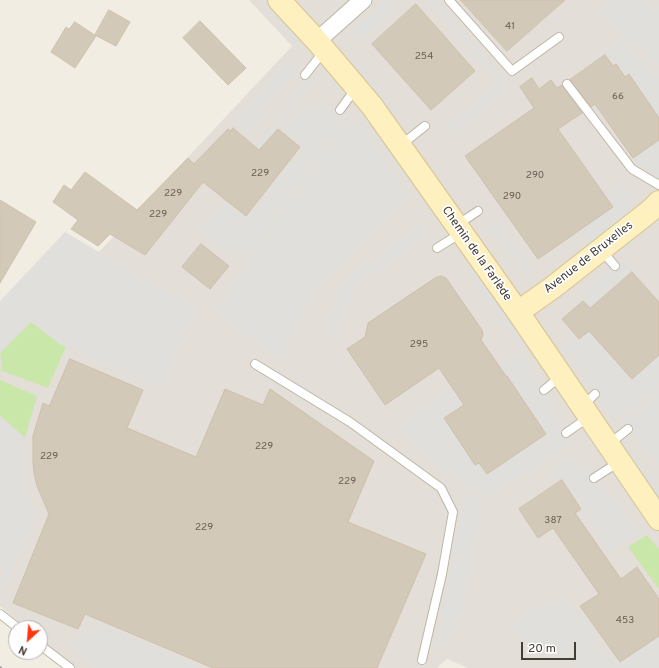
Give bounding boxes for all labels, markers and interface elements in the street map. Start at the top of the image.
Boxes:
house number: 41 [505,21,515,33]
house number: 254 [415,51,433,63]
house number: 66 [612,91,624,103]
house number: 229 [251,168,269,180]
house number: 290 [526,170,544,182]
house number: 229 [164,188,182,200]
house number: 290 [503,191,521,203]
street label: Chemin de la Farlède [438,204,514,304]
house number: 229 [149,209,167,221]
street label: Avenue de Bruxelles [542,219,636,297]
house number: 295 [410,339,428,351]
house number: 229 [255,441,273,453]
house number: 229 [40,451,58,463]
house number: 229 [338,476,356,488]
house number: 387 [544,515,562,527]
house number: 229 [195,522,213,534]
house number: 453 [616,615,634,627]
north arrow [8,620,48,660]
scale bar [523,634,578,660]
text: 20 m [528,641,556,657]
text: N [17,642,30,658]

